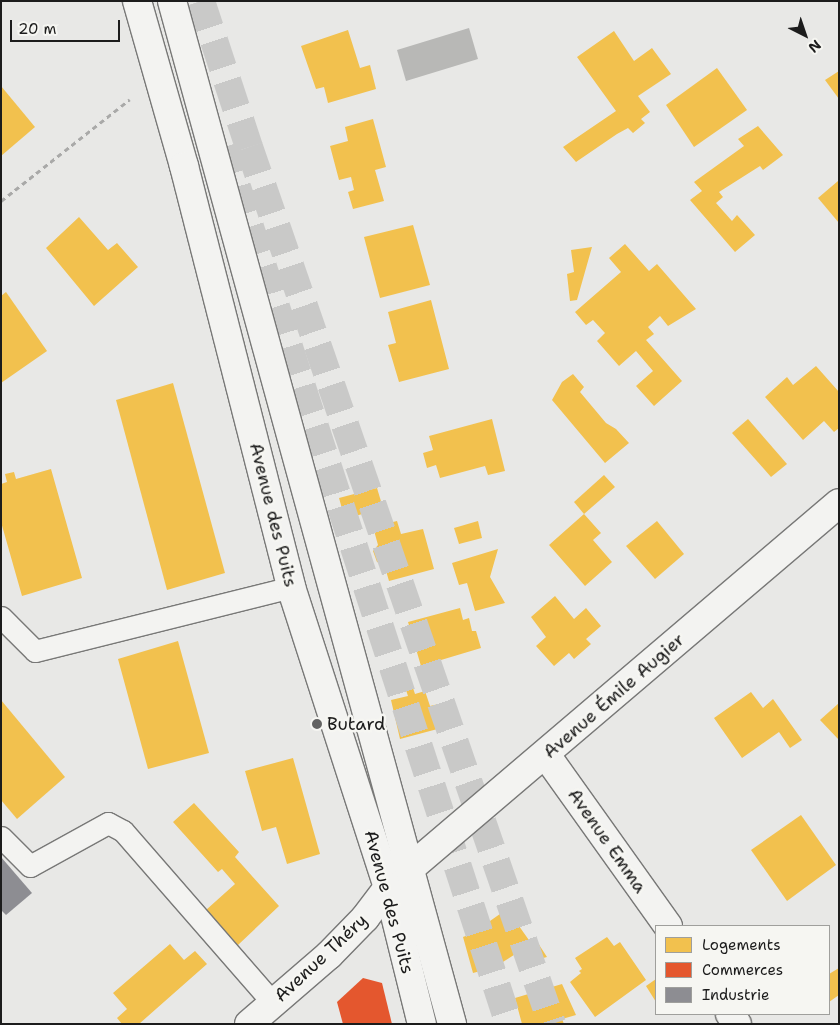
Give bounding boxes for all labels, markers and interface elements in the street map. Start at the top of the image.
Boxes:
scale bar [12,10,122,42]
north arrow [780,10,830,60]
text: 20 m [18,19,57,39]
text: N [805,36,825,57]
street label: Avenue des Puits [245,441,301,589]
street label: Avenue Émile Augier [539,629,689,763]
place label: Butard [327,713,385,735]
marker: Butard [311,718,323,730]
street label: Avenue Emma [563,785,651,897]
street label: Avenue des Puits [359,828,419,976]
street label: Avenue Théry [270,909,372,1007]
legend [655,925,830,1015]
text: Logements [702,935,781,955]
text: Commerces [702,960,783,980]
text: Industrie [702,985,769,1005]

